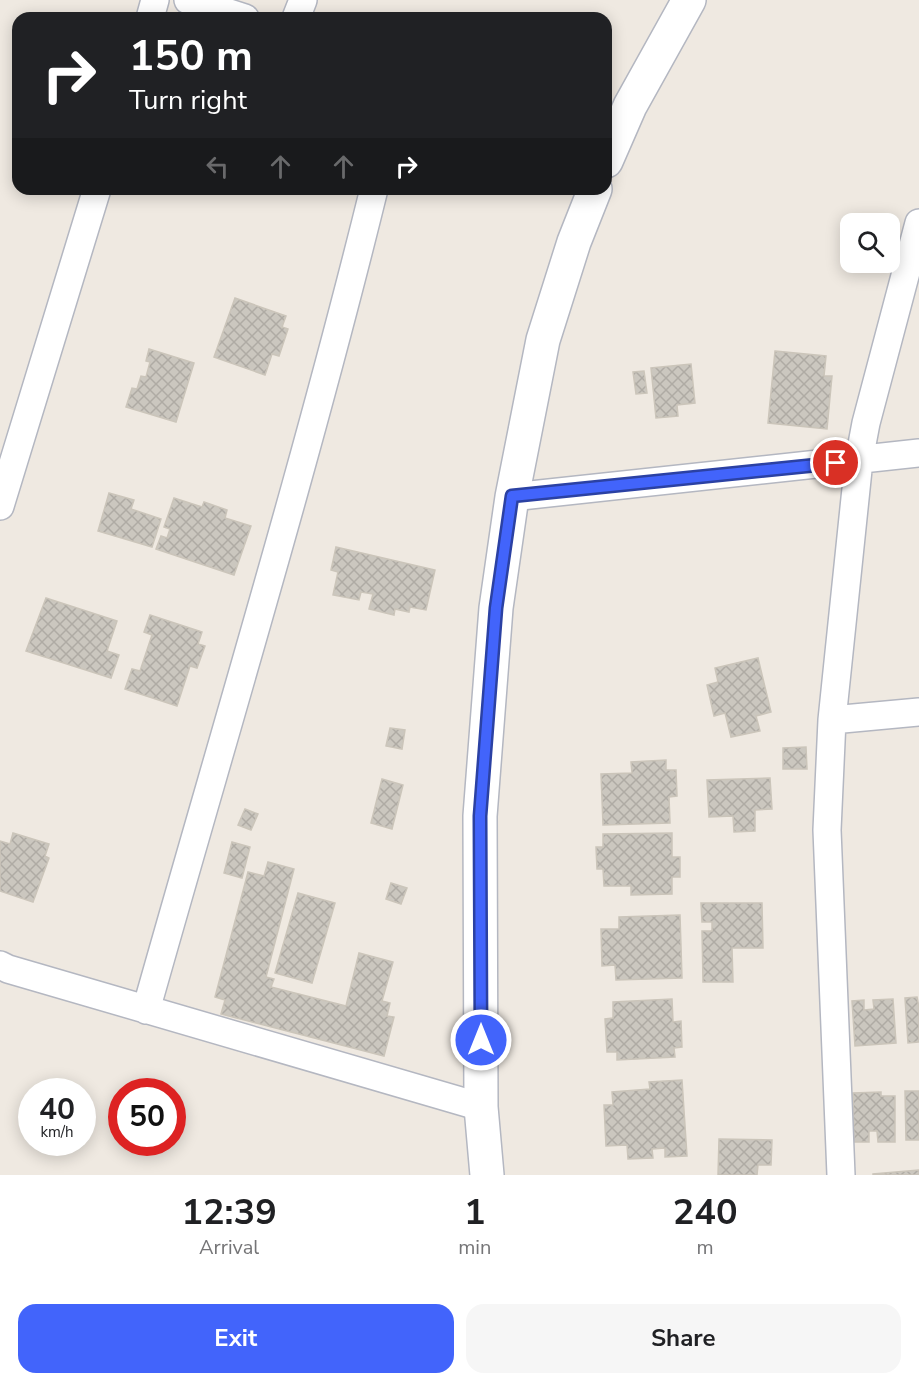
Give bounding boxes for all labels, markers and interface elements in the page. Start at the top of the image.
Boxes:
text: 150 m [129,28,253,85]
icon: right [30,36,108,114]
text: Turn right [129,82,247,119]
icon: left [201,150,234,183]
icon: ahead [264,150,297,183]
icon: ahead [327,150,360,183]
icon: right [390,150,423,183]
map controls [840,213,900,273]
button: search [840,213,900,273]
pin [810,437,861,488]
icon: arrive [819,446,852,479]
position arrow [449,1008,513,1072]
speed limit sign: 50 [108,1078,186,1156]
text: 40 [39,1089,75,1130]
text: km/h [40,1122,74,1142]
text: 12:39 [181,1188,277,1237]
text: 1 [464,1188,486,1237]
text: 240 [673,1188,738,1237]
text: Arrival [199,1234,259,1261]
text: min [458,1234,491,1261]
text: m [697,1234,714,1261]
button: Exit [18,1304,454,1373]
button: Share [466,1304,901,1373]

